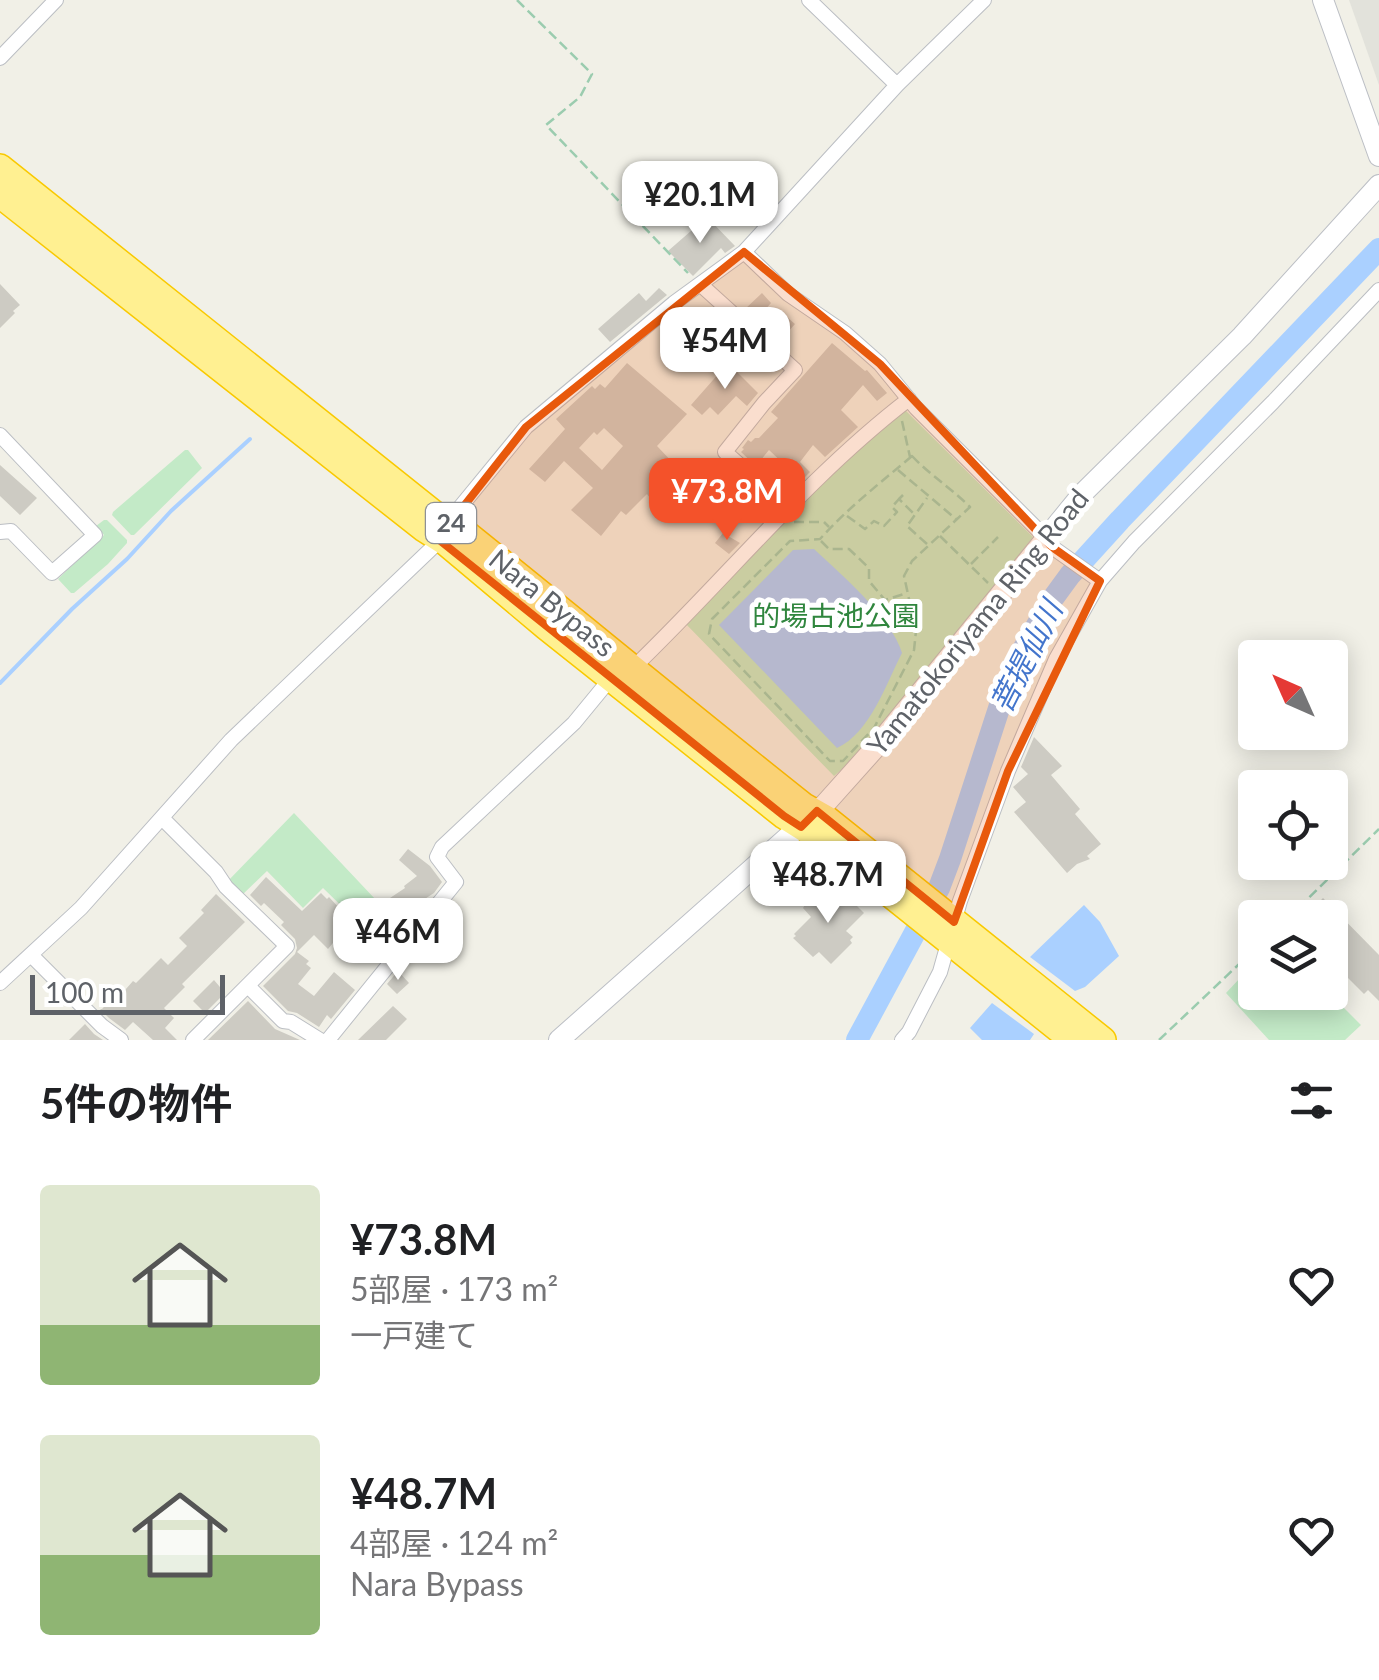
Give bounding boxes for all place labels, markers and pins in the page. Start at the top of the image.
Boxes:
pin: ¥20.1M [619,161,781,246]
pin: ¥54M [666,307,784,392]
pin: ¥73.8M [646,458,808,543]
pin: ¥48.7M [747,841,909,926]
pin: ¥46M [339,898,457,983]

